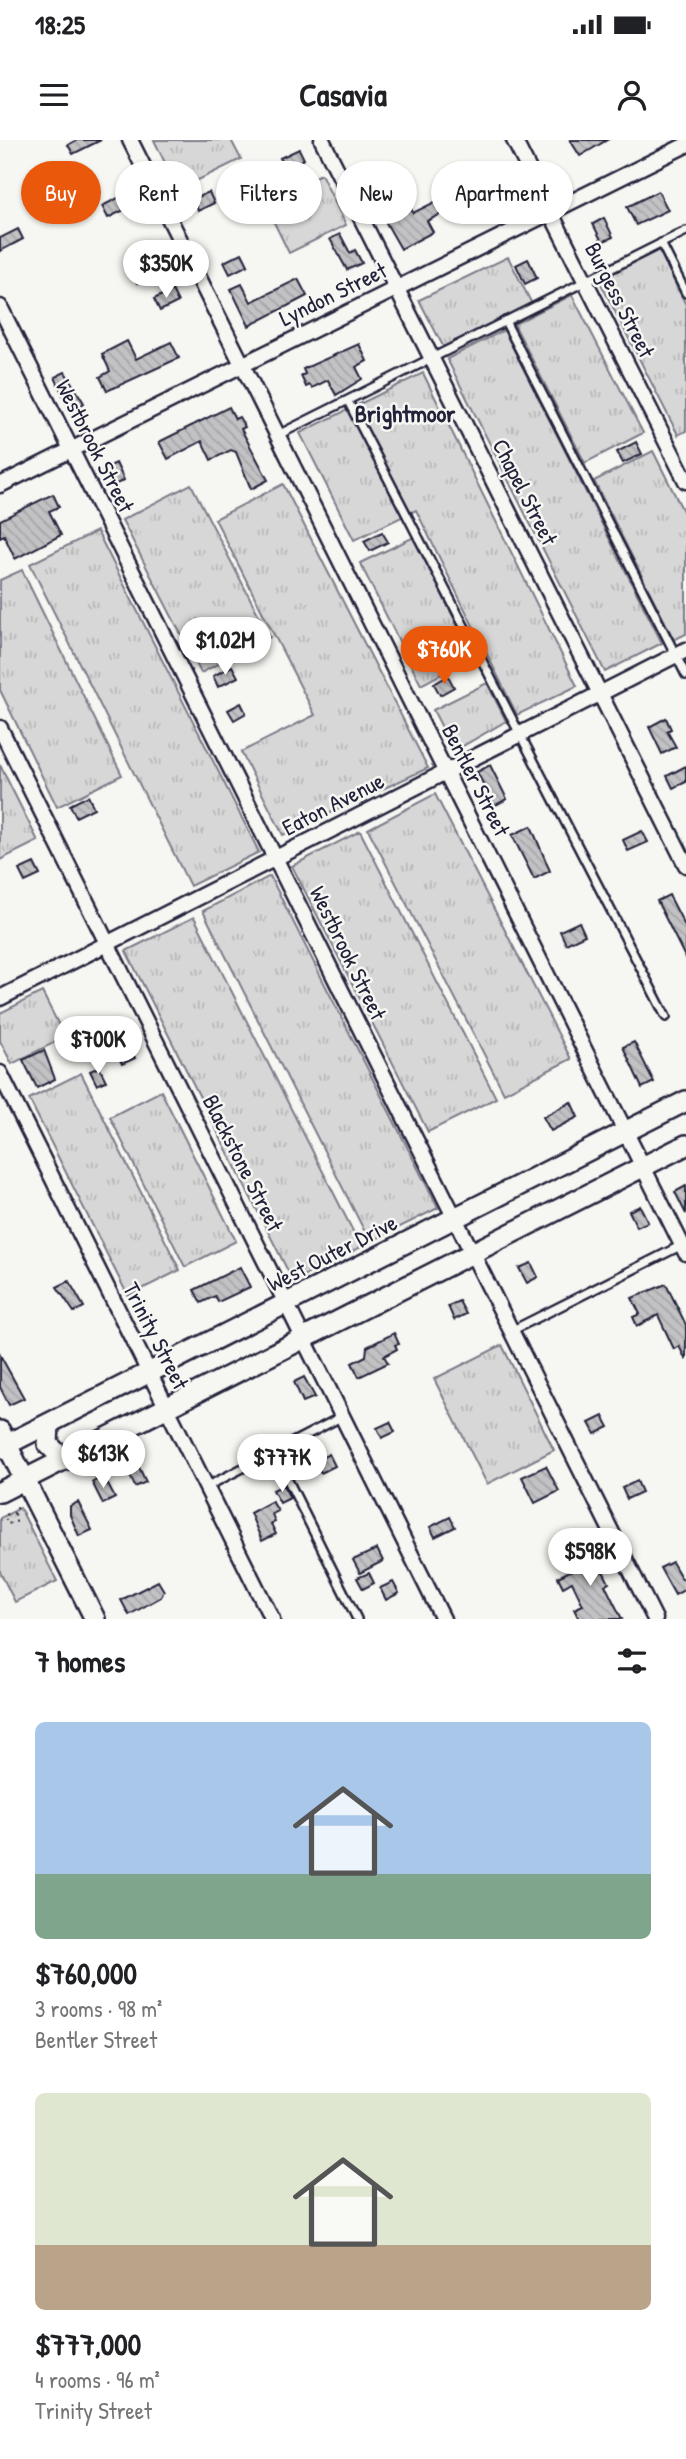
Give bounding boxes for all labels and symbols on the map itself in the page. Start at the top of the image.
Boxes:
street label: Burgess Street [578,237,663,364]
pin: $350K [117,240,215,300]
street label: Lyndon Street [274,254,393,333]
street label: Westbrook Street [49,374,143,519]
district label: Brightmoor [355,397,456,430]
street label: Chapel Street [485,433,566,551]
pin: $1.02M [168,617,282,677]
pin: $760K [395,626,493,686]
street label: Bentler Street [435,718,518,842]
street label: Eaton Avenue [277,765,389,842]
street label: Westbrook Street [303,881,395,1026]
pin: $700K [49,1016,147,1076]
street label: Blackstone Street [196,1089,292,1237]
street label: West Outer Drive [262,1207,402,1299]
street label: Trinity Street [116,1277,197,1396]
pin: $613K [54,1430,152,1490]
pin: $777K [233,1434,331,1494]
pin: $598K [541,1528,639,1588]

